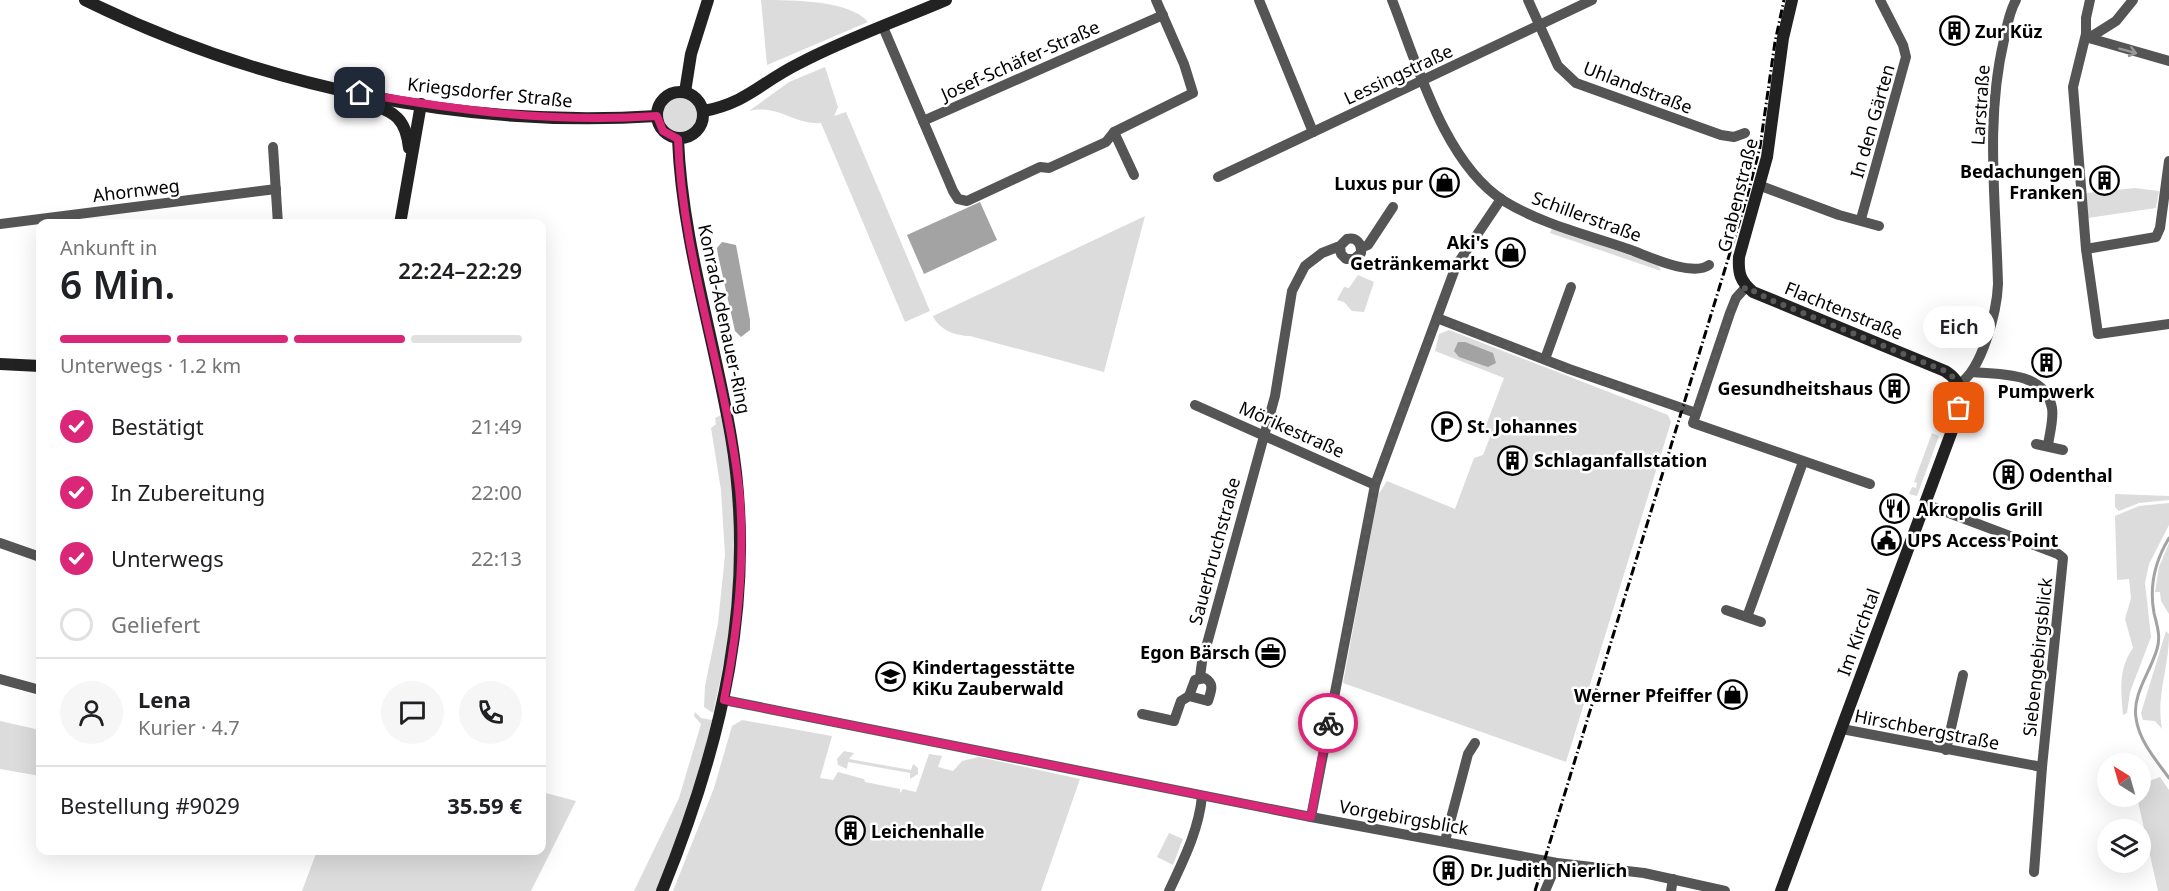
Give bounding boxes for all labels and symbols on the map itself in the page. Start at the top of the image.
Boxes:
street label: Josef-Schäfer-Straße [935,14,1103,107]
building icon: Zur Küz [1938,15,1970,47]
place label: Zur Küz [1975,19,2042,43]
street label: Lessingstraße [1340,38,1456,110]
one-way arrow [2119,46,2138,57]
street label: Uhlandstraße [1580,55,1696,119]
street label: In den Gärten [1844,61,1900,181]
street label: Larstraße [1965,64,1995,146]
pin [334,67,385,118]
street label: Kriegsdorfer Straße [406,71,574,113]
street label: Grabenstraße [1711,136,1763,254]
place label: Bedachungen Franken [1960,159,2083,204]
building icon: Bedachungen Franken [2088,165,2120,197]
shop icon: Luxus pur [1428,167,1460,199]
place label: Luxus pur [1334,171,1423,195]
street label: Ahornweg [91,173,181,207]
street label: Schillerstraße [1529,185,1645,247]
street label: Konrad-Adenauer-Ring [693,222,757,416]
place label: Aki's Getränkemarkt [1350,230,1489,275]
shop icon: Aki's Getränkemarkt [1494,236,1526,268]
street label: Flachtenstraße [1781,275,1907,345]
callout: Eich [1923,306,1995,348]
building icon: Pumpwerk [2030,346,2062,378]
building icon: Gesundheitshaus [1878,372,1910,404]
place label: Gesundheitshaus [1718,376,1873,400]
place label: Pumpwerk [1998,379,2095,403]
pin [1933,382,1984,433]
street label: Mörikestraße [1236,395,1348,463]
parking icon: St. Johannes [1430,410,1462,442]
place label: St. Johannes [1467,414,1577,438]
building icon: Schlaganfallstation [1497,444,1529,476]
place label: Schlaganfallstation [1534,448,1707,472]
building icon: Odenthal [1992,459,2024,491]
place label: Odenthal [2029,463,2113,487]
street label: Sauerbruchstraße [1183,475,1245,627]
restaurant icon: Akropolis Grill [1879,493,1911,525]
place label: Akropolis Grill [1916,497,2043,521]
public building icon: UPS Access Point [1870,524,1902,556]
place label: UPS Access Point [1907,528,2058,552]
street label: Siebengebirgsblick [2017,576,2057,738]
street label: Im Kirchtal [1831,585,1885,679]
office icon: Egon Bärsch [1255,636,1287,668]
place label: Egon Bärsch [1140,640,1250,664]
place label: Kindertagesstätte KiKu Zauberwald [912,655,1075,700]
school or university icon: Kindertagesstätte KiKu Zauberwald [875,661,907,693]
shop icon: Werner Pfeiffer [1717,679,1749,711]
place label: Werner Pfeiffer [1574,683,1712,707]
courier [1298,693,1358,753]
street label: Hirschbergstraße [1852,703,2002,755]
north arrow [2097,753,2151,807]
street label: Vorgebirgsblick [1337,794,1471,840]
building icon: Leichenhalle [834,815,866,847]
place label: Leichenhalle [871,819,985,843]
building icon: Dr. Judith Nierlich [1433,854,1465,886]
place label: Dr. Judith Nierlich [1470,858,1627,882]

